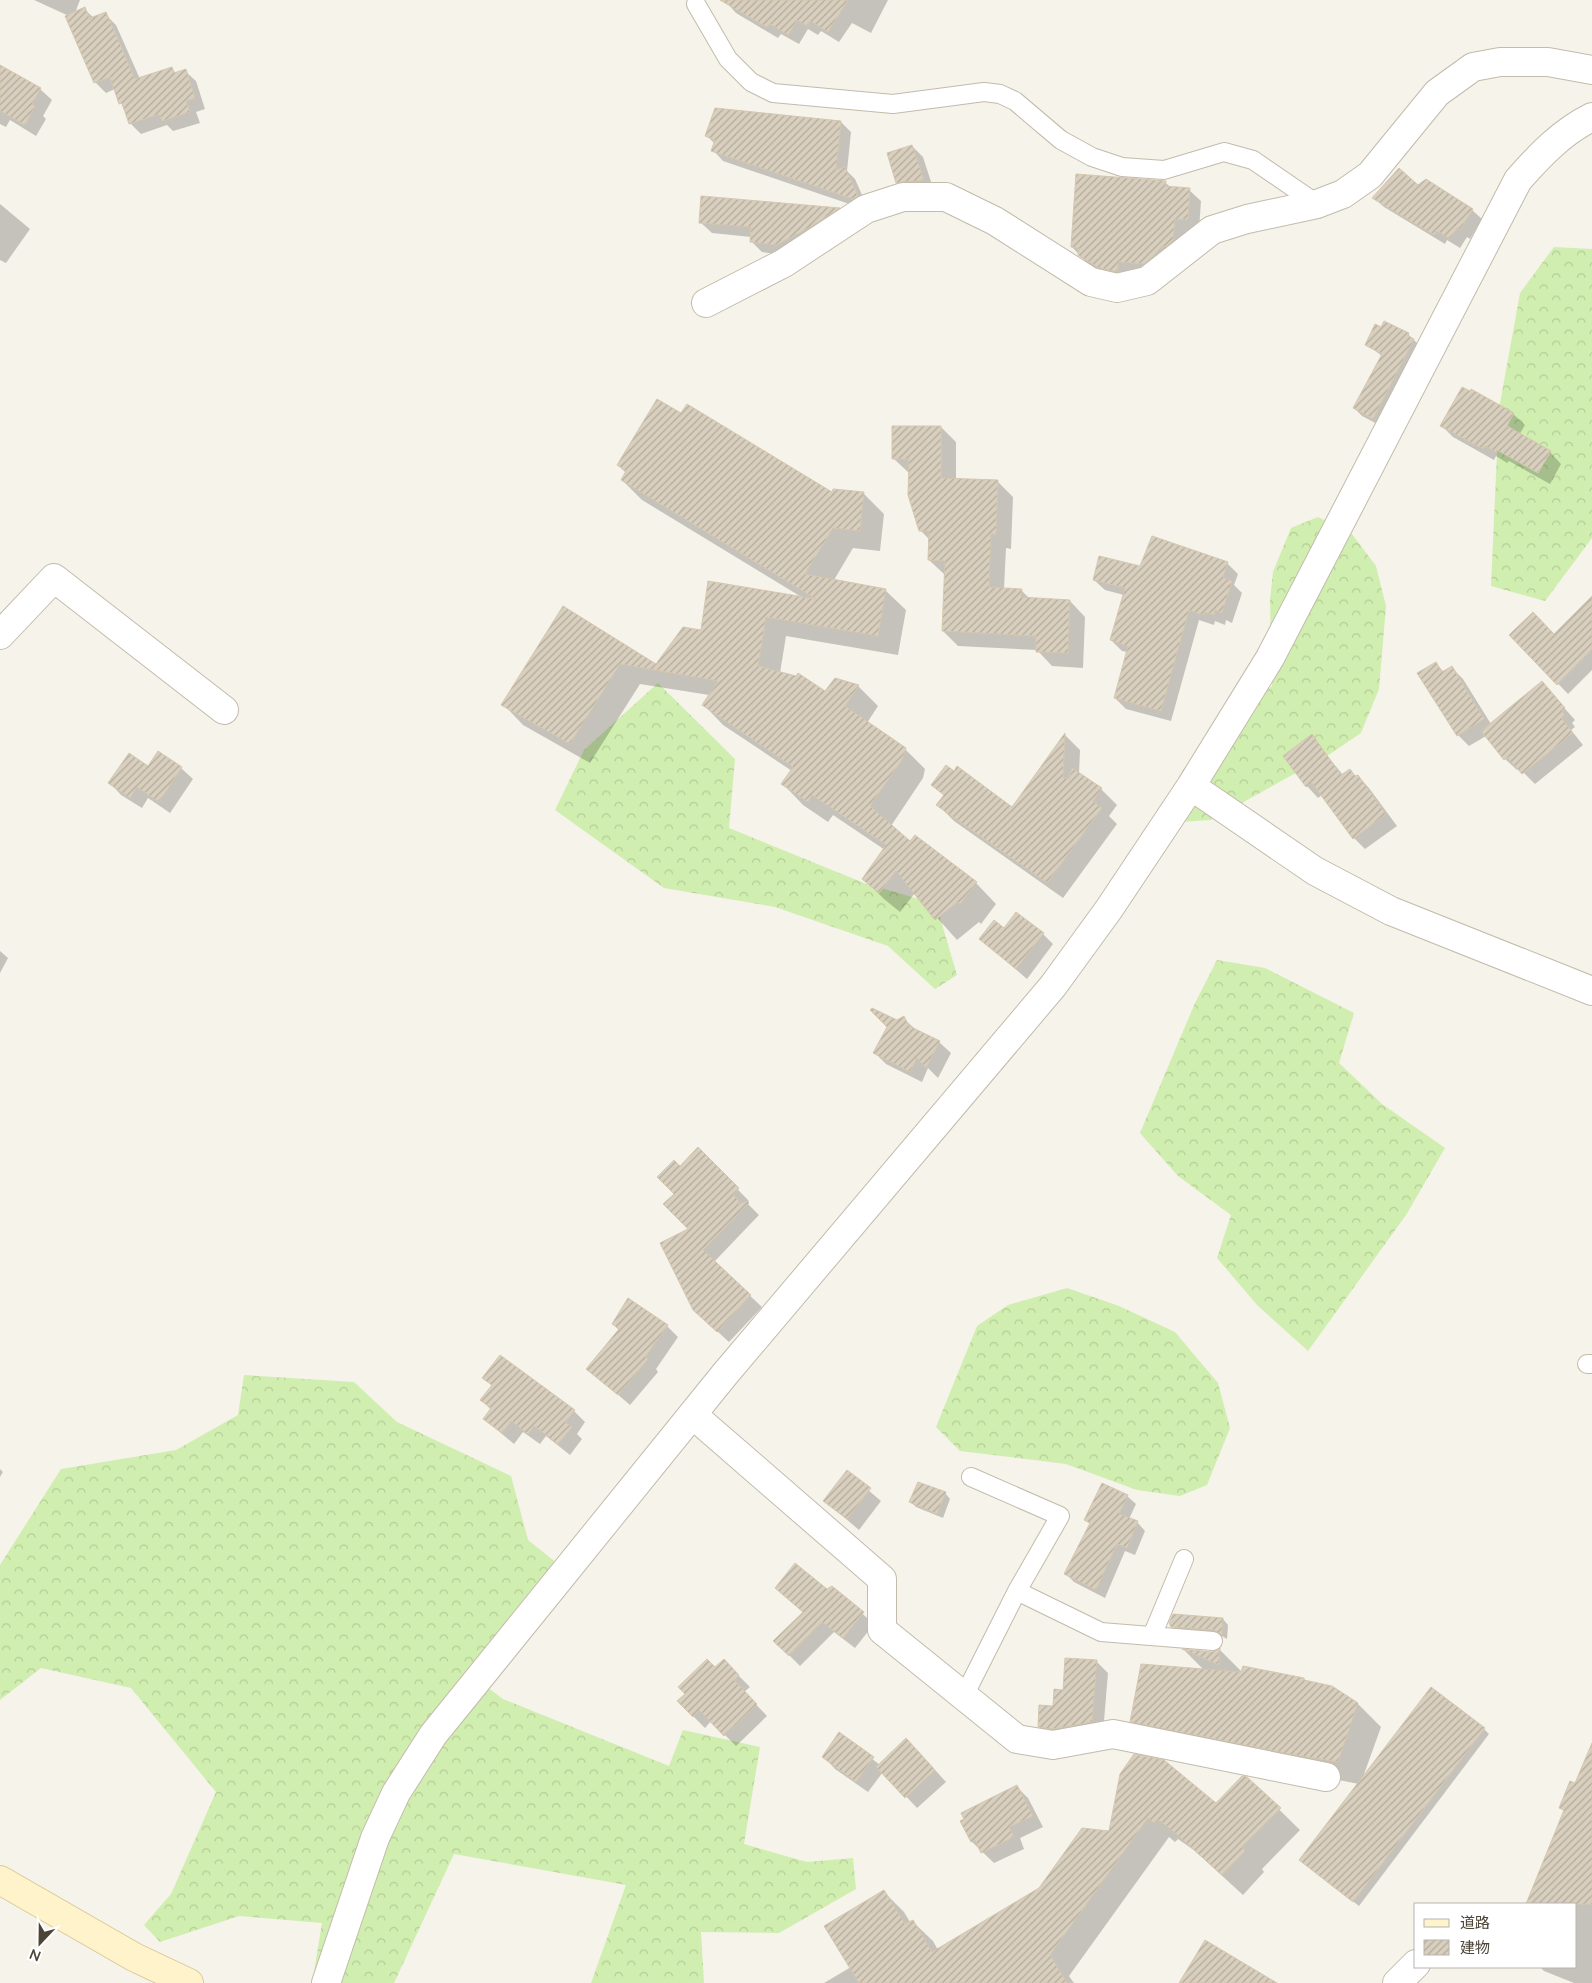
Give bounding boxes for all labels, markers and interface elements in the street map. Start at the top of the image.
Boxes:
legend [1414,1903,1577,1968]
text: 道路 [1460,1913,1490,1931]
north arrow [15,1918,65,1968]
text: 建物 [1460,1938,1490,1956]
text: N [27,1946,43,1965]

